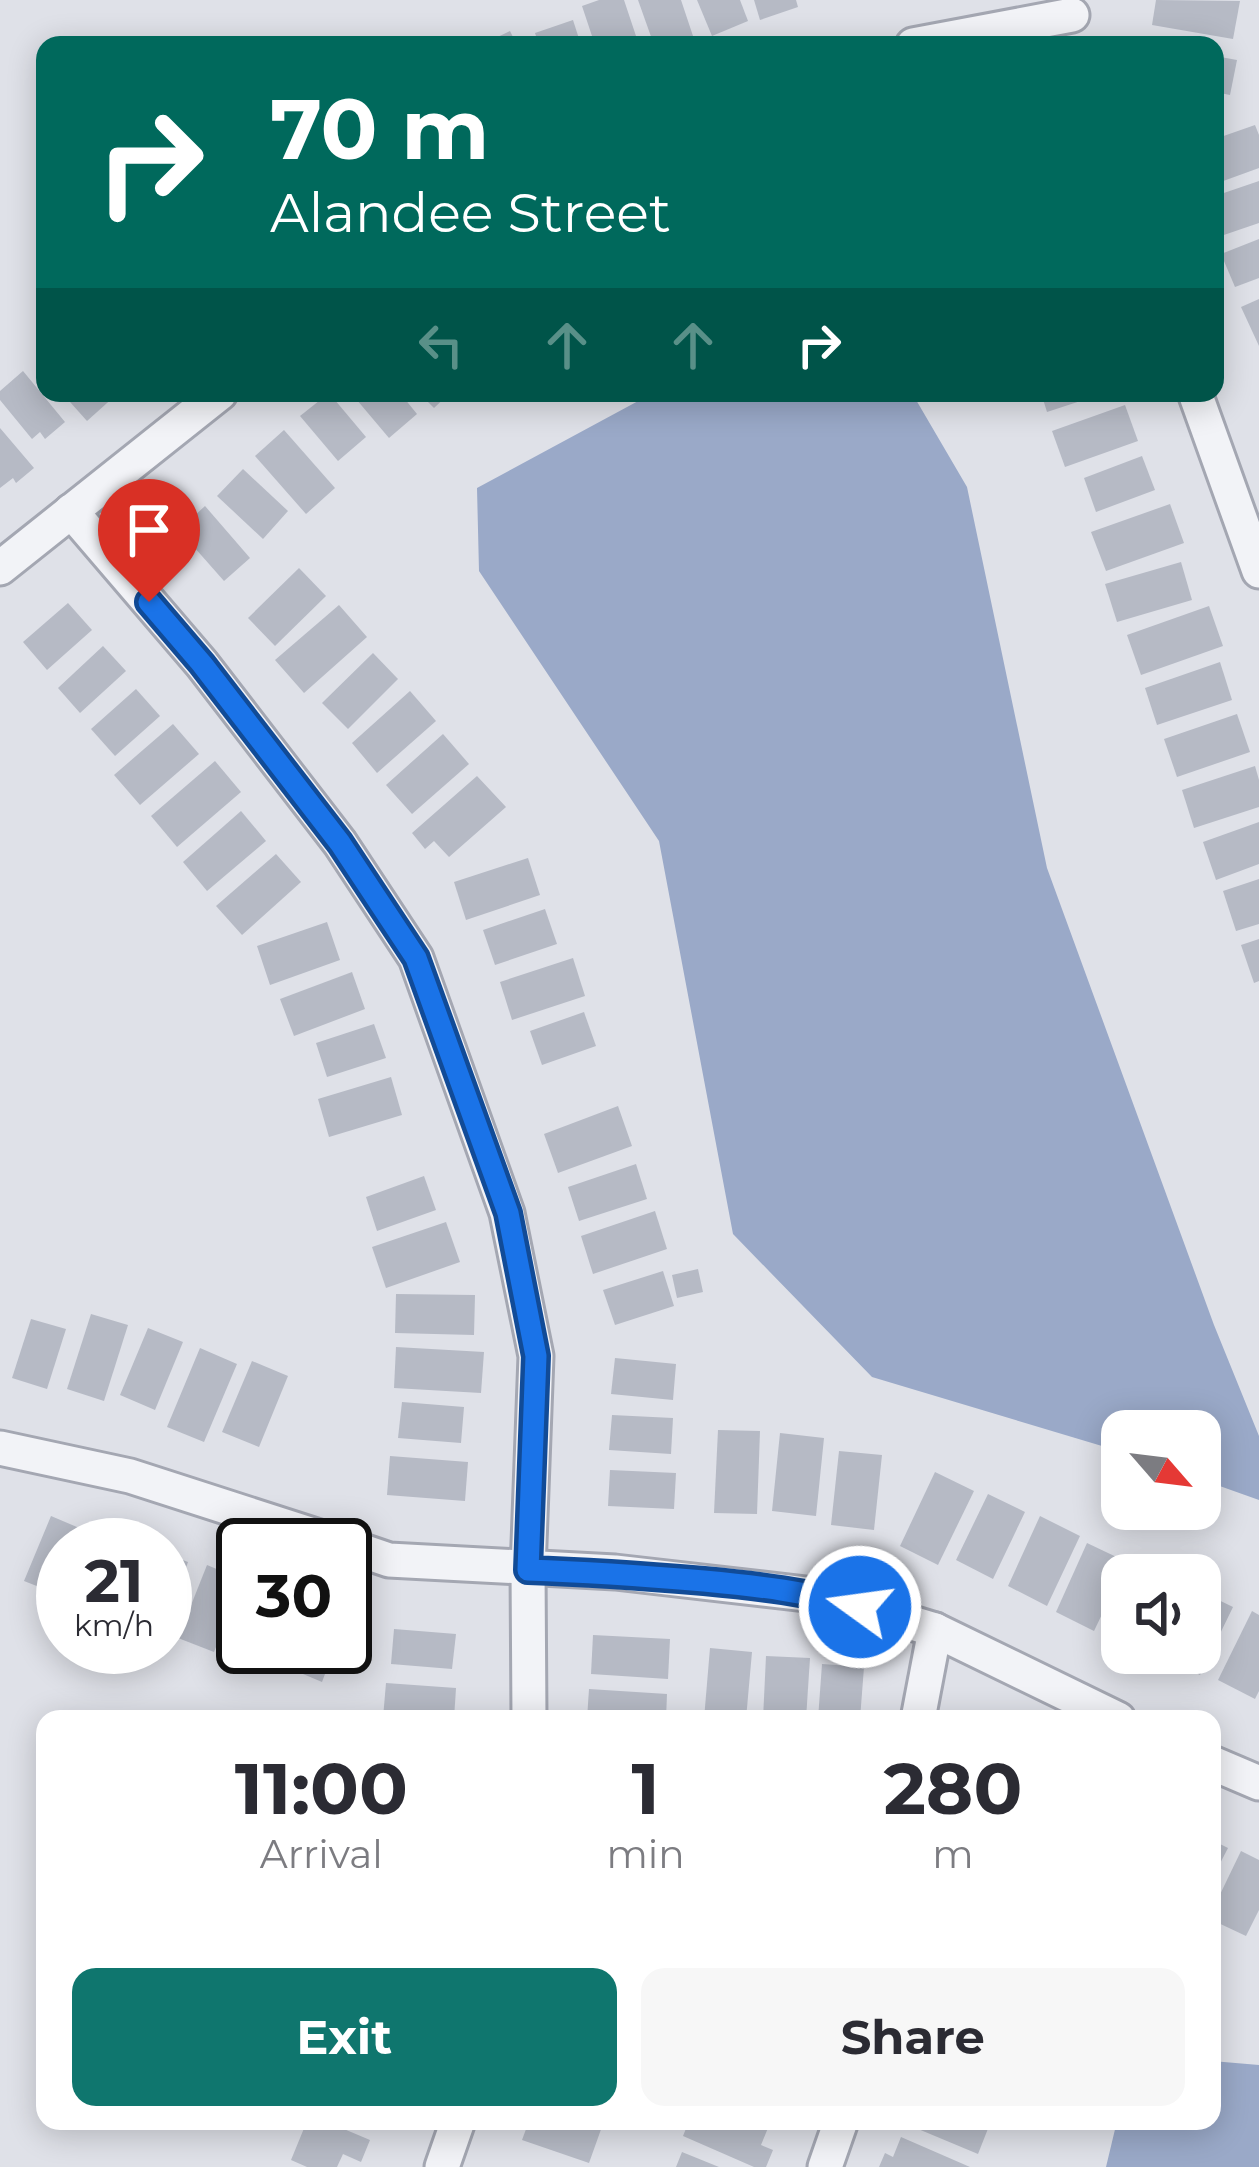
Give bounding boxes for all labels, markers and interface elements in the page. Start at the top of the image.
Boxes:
text: 70 m [270,78,489,180]
icon: right [72,84,228,240]
text: Alandee Street [270,180,671,246]
icon: left [408,312,474,378]
icon: ahead [534,312,600,378]
icon: ahead [660,312,726,378]
icon: right [786,312,852,378]
pin [98,479,200,602]
icon: arrive [116,497,182,563]
north arrow [1101,1410,1221,1530]
map controls [1101,1410,1221,1674]
speed limit sign: 30 [216,1518,372,1674]
text: 21 [85,1544,143,1617]
position arrow [797,1544,923,1670]
button: sound [1101,1554,1221,1674]
text: km/h [74,1607,154,1644]
text: 11:00 [235,1744,408,1832]
text: 1 [631,1744,660,1832]
text: 280 [883,1744,1022,1832]
text: Arrival [260,1830,383,1878]
text: min [606,1830,685,1878]
text: m [932,1830,974,1878]
button: Exit [72,1968,617,2106]
button: Share [641,1968,1185,2106]

